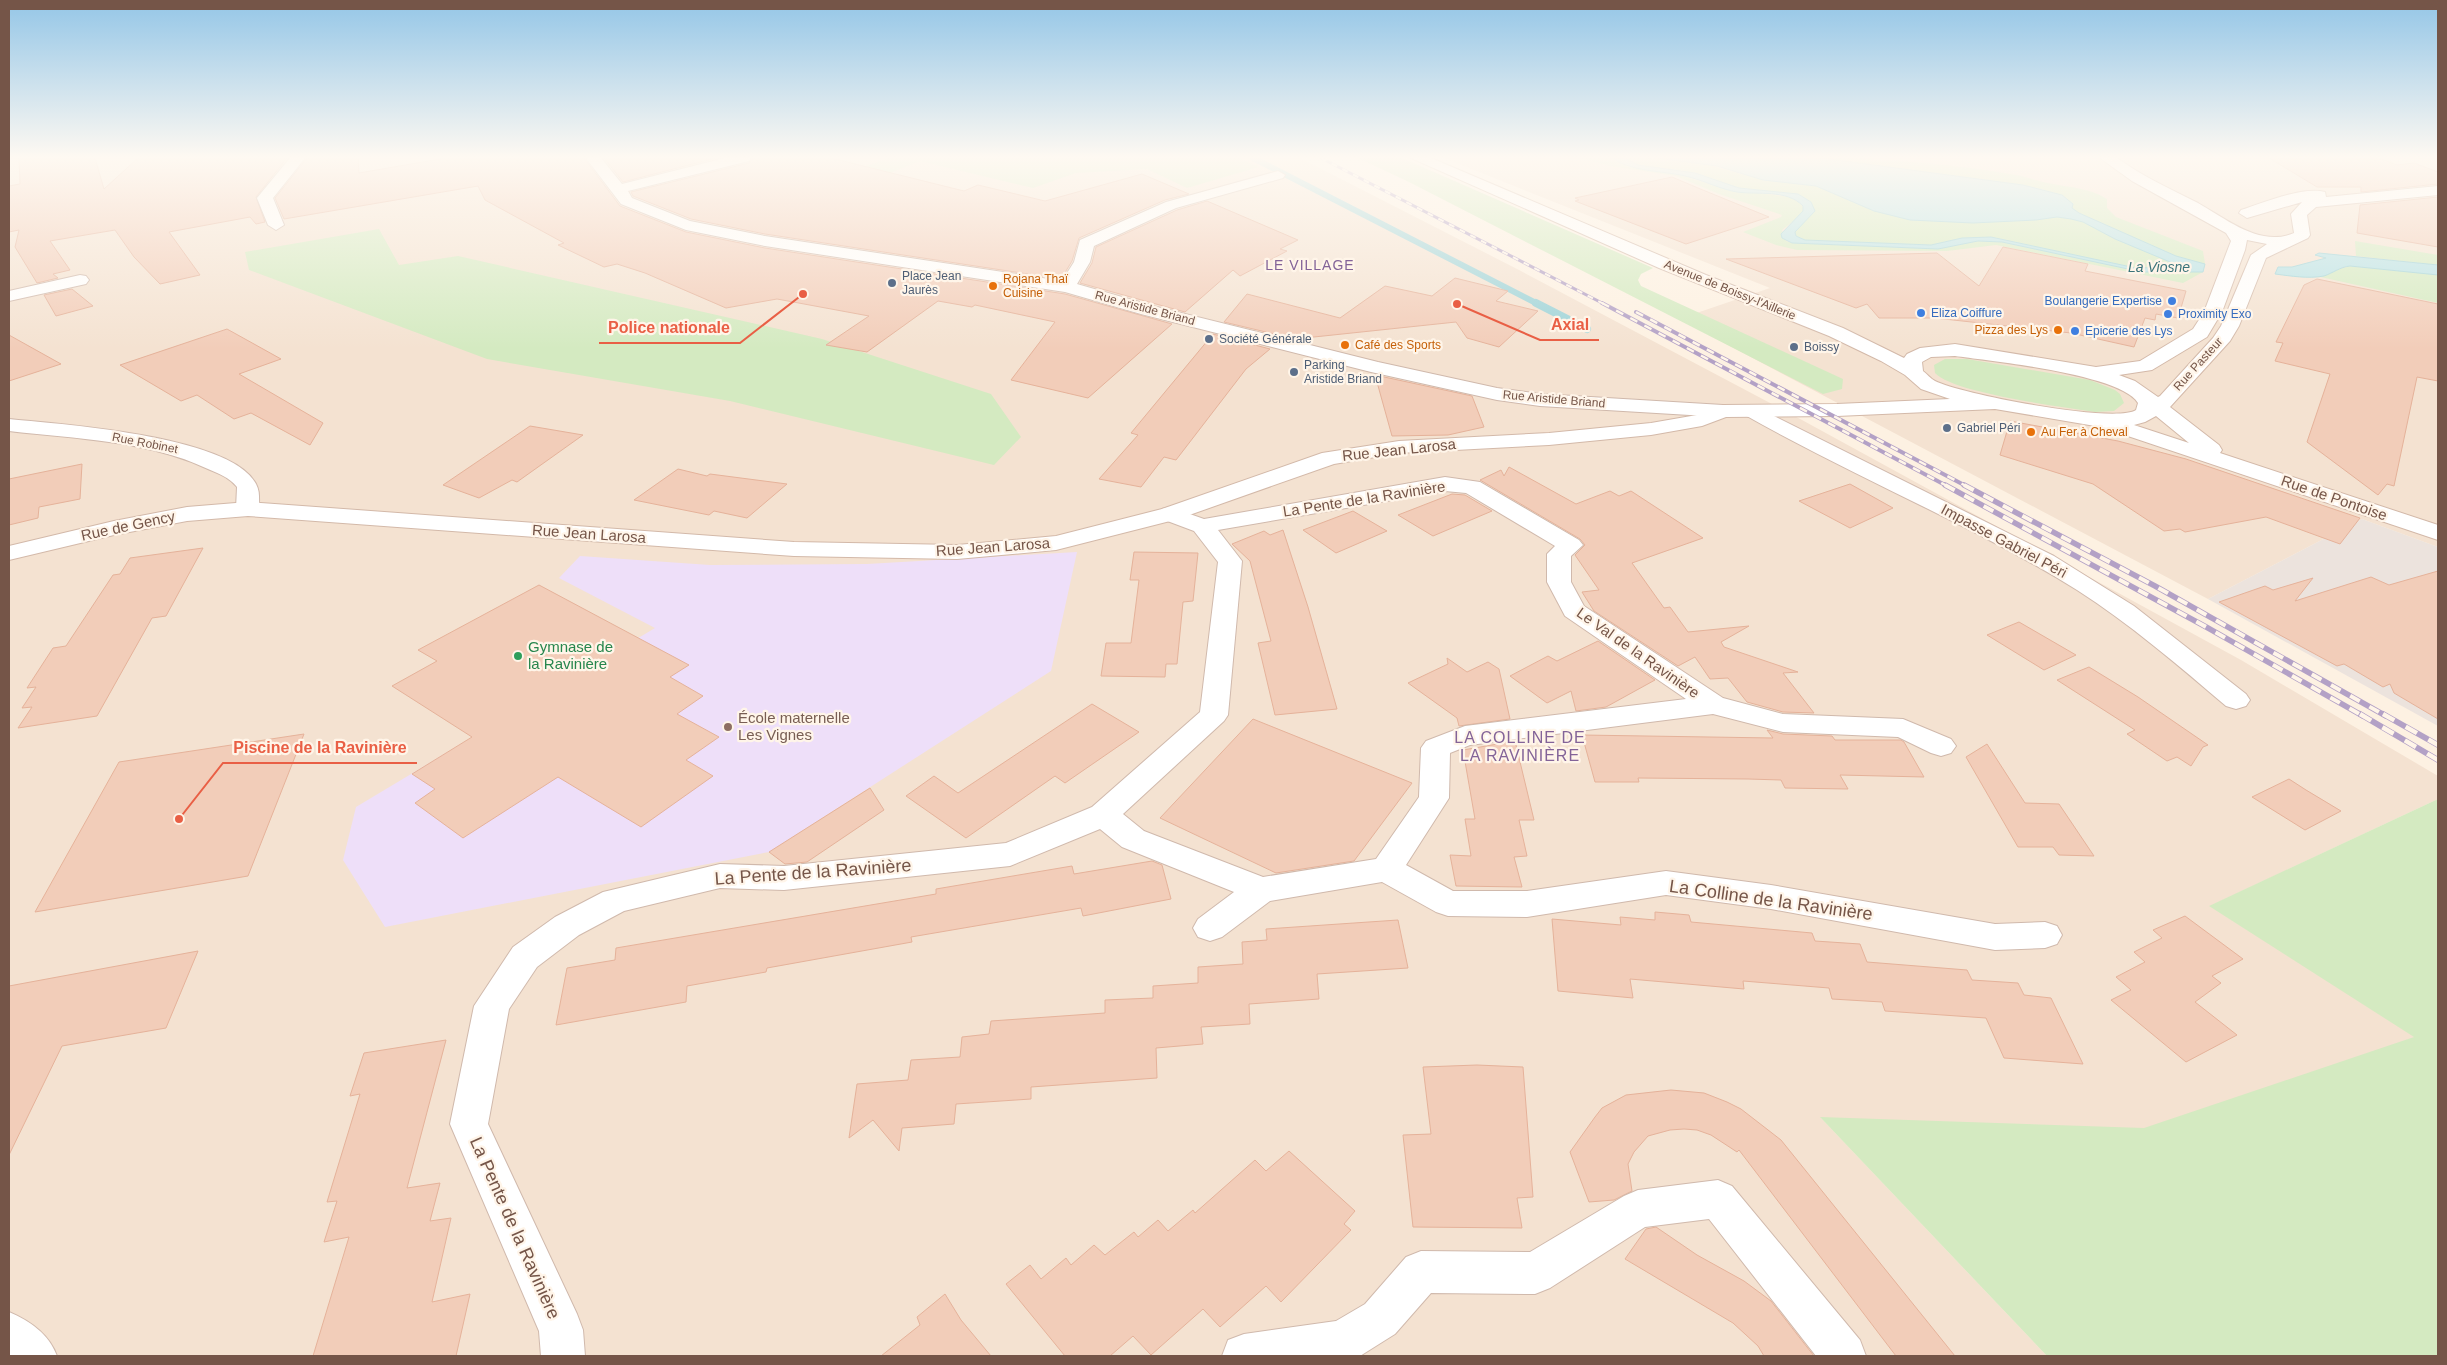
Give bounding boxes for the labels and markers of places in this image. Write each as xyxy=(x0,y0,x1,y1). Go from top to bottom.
place label: Place Jean Jaurès xyxy=(902,269,961,297)
place label: Rojana Thaï Cuisine xyxy=(1003,272,1069,300)
marker: Place Jean Jaurès xyxy=(886,277,898,289)
marker: Rojana Thaï Cuisine xyxy=(987,280,999,292)
place label: Boulangerie Expertise xyxy=(2045,294,2162,308)
marker: Boulangerie Expertise xyxy=(2166,295,2178,307)
place label: Eliza Coiffure xyxy=(1931,306,2002,320)
marker: Eliza Coiffure xyxy=(1915,307,1927,319)
place label: Proximity Exo xyxy=(2178,307,2252,321)
marker: Proximity Exo xyxy=(2162,308,2174,320)
callout: Axial xyxy=(1540,309,1599,340)
callout: Police nationale xyxy=(599,312,740,343)
place label: Pizza des Lys xyxy=(1974,323,2048,337)
marker: Pizza des Lys xyxy=(2052,324,2064,336)
place label: Epicerie des Lys xyxy=(2085,324,2173,338)
marker: Epicerie des Lys xyxy=(2069,325,2081,337)
place label: Société Générale xyxy=(1219,332,1312,346)
marker: Société Générale xyxy=(1203,333,1215,345)
place label: Café des Sports xyxy=(1355,338,1441,352)
marker: Café des Sports xyxy=(1339,339,1351,351)
place label: Boissy xyxy=(1804,340,1839,354)
marker: Boissy xyxy=(1788,341,1800,353)
place label: Parking Aristide Briand xyxy=(1304,358,1382,386)
marker: Parking Aristide Briand xyxy=(1288,366,1300,378)
place label: Gabriel Péri xyxy=(1957,421,2020,435)
marker: Gabriel Péri xyxy=(1941,422,1953,434)
place label: Au Fer à Cheval xyxy=(2041,425,2128,439)
marker: Au Fer à Cheval xyxy=(2025,426,2037,438)
place label: Gymnase de la Ravinière xyxy=(528,638,613,672)
marker: Gymnase de la Ravinière xyxy=(512,650,524,662)
place label: École maternelle Les Vignes xyxy=(738,709,850,743)
marker: École maternelle Les Vignes xyxy=(722,721,734,733)
callout: Piscine de la Ravinière xyxy=(223,732,417,763)

